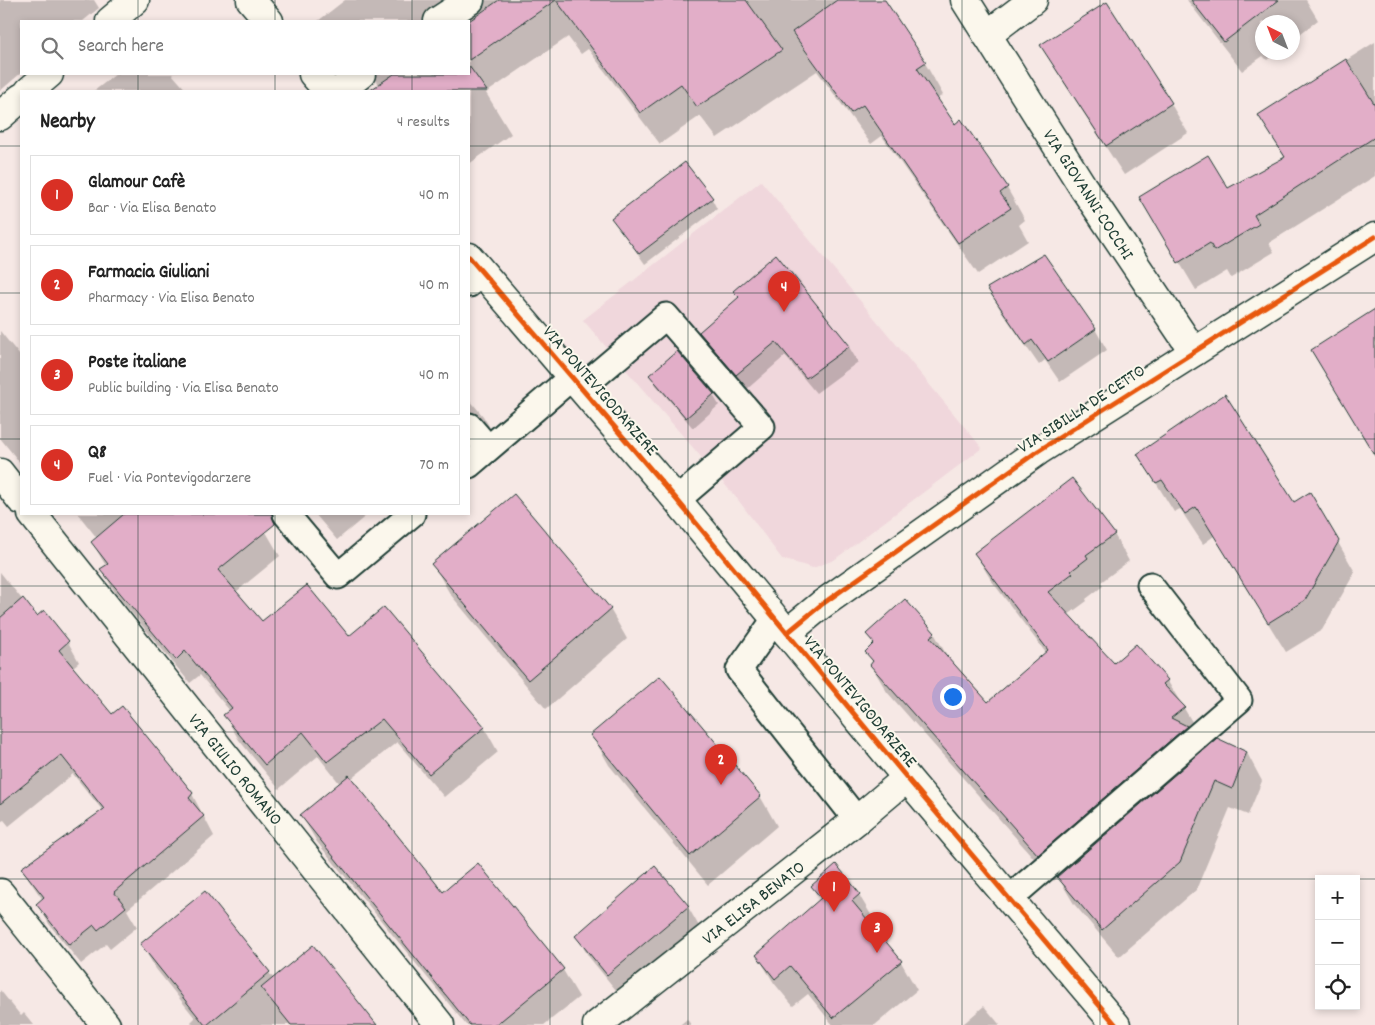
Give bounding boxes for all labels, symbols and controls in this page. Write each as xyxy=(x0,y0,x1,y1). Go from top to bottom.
north arrow xyxy=(1255,15,1300,60)
search box xyxy=(20,20,470,75)
icon: search xyxy=(38,34,66,62)
text: Search here xyxy=(78,34,164,61)
text: Nearby xyxy=(40,108,95,138)
text: 4 results xyxy=(397,111,450,134)
street label: VIA GIOVANNI COCCHI xyxy=(1035,125,1139,266)
text: Glamour Cafè xyxy=(88,170,185,197)
text: 1 xyxy=(55,184,59,207)
text: 40 m xyxy=(419,184,449,207)
text: Bar · Via Elisa Benato xyxy=(88,197,216,220)
text: Farmacia Giuliani xyxy=(88,260,209,287)
pin: 4 xyxy=(768,271,800,312)
text: 2 xyxy=(54,274,61,297)
text: 40 m xyxy=(419,274,449,297)
text: Pharmacy · Via Elisa Benato xyxy=(88,287,255,310)
street label: VIA PONTEVIGODARZERE xyxy=(535,321,663,462)
text: Poste italiane xyxy=(88,350,186,377)
street label: VIA SIBILLA DE CETTO xyxy=(1014,359,1151,461)
text: 3 xyxy=(53,364,61,387)
text: 40 m xyxy=(419,364,449,387)
text: Public building · Via Elisa Benato xyxy=(88,377,279,400)
text: Q8 xyxy=(88,440,107,467)
text: 4 xyxy=(54,454,60,477)
text: 70 m xyxy=(419,454,449,477)
text: Fuel · Via Pontevigodarzere xyxy=(88,467,251,490)
street label: VIA PONTEVIGODARZERE xyxy=(796,631,922,774)
your location xyxy=(940,684,966,710)
street label: VIA GIULIO ROMANO xyxy=(181,709,287,832)
pin: 2 xyxy=(705,744,737,785)
street label: VIA ELISA BENATO xyxy=(698,856,811,952)
pin: 1 xyxy=(818,871,850,912)
map controls xyxy=(1315,875,1360,1010)
button: + xyxy=(1315,875,1360,920)
pin: 3 xyxy=(861,912,893,953)
button: − xyxy=(1315,920,1360,965)
button: locate xyxy=(1315,965,1360,1010)

